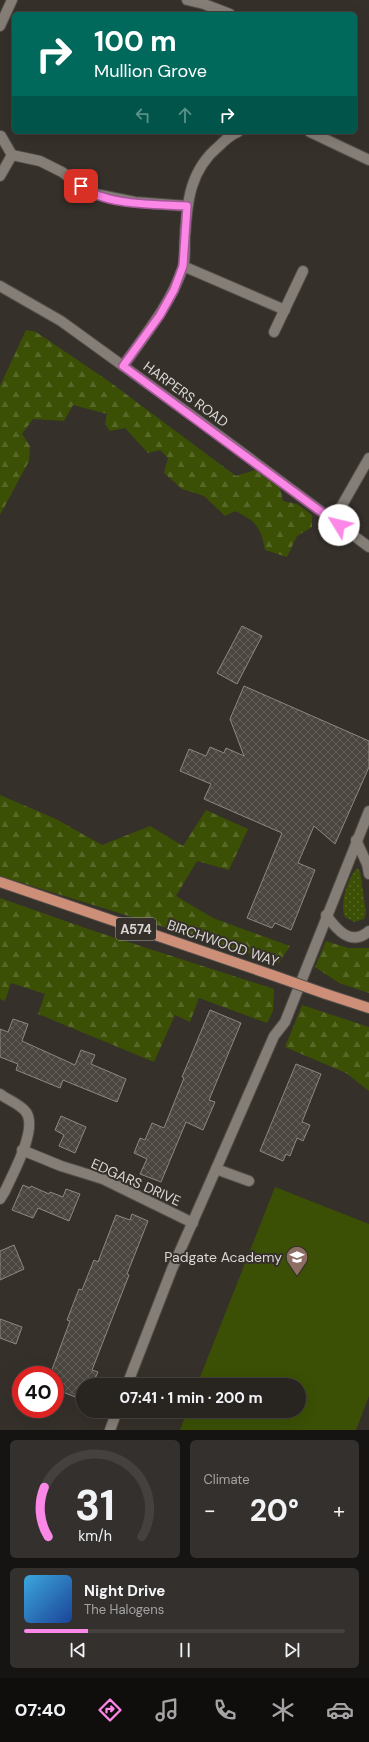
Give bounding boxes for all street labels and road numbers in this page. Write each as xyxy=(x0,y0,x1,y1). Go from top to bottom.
street label: HARPERS ROAD xyxy=(140,357,232,431)
street label: BIRCHWOOD WAY xyxy=(165,915,281,971)
road number: A574 xyxy=(116,918,156,940)
street label: EDGARS DRIVE xyxy=(88,1154,184,1210)

